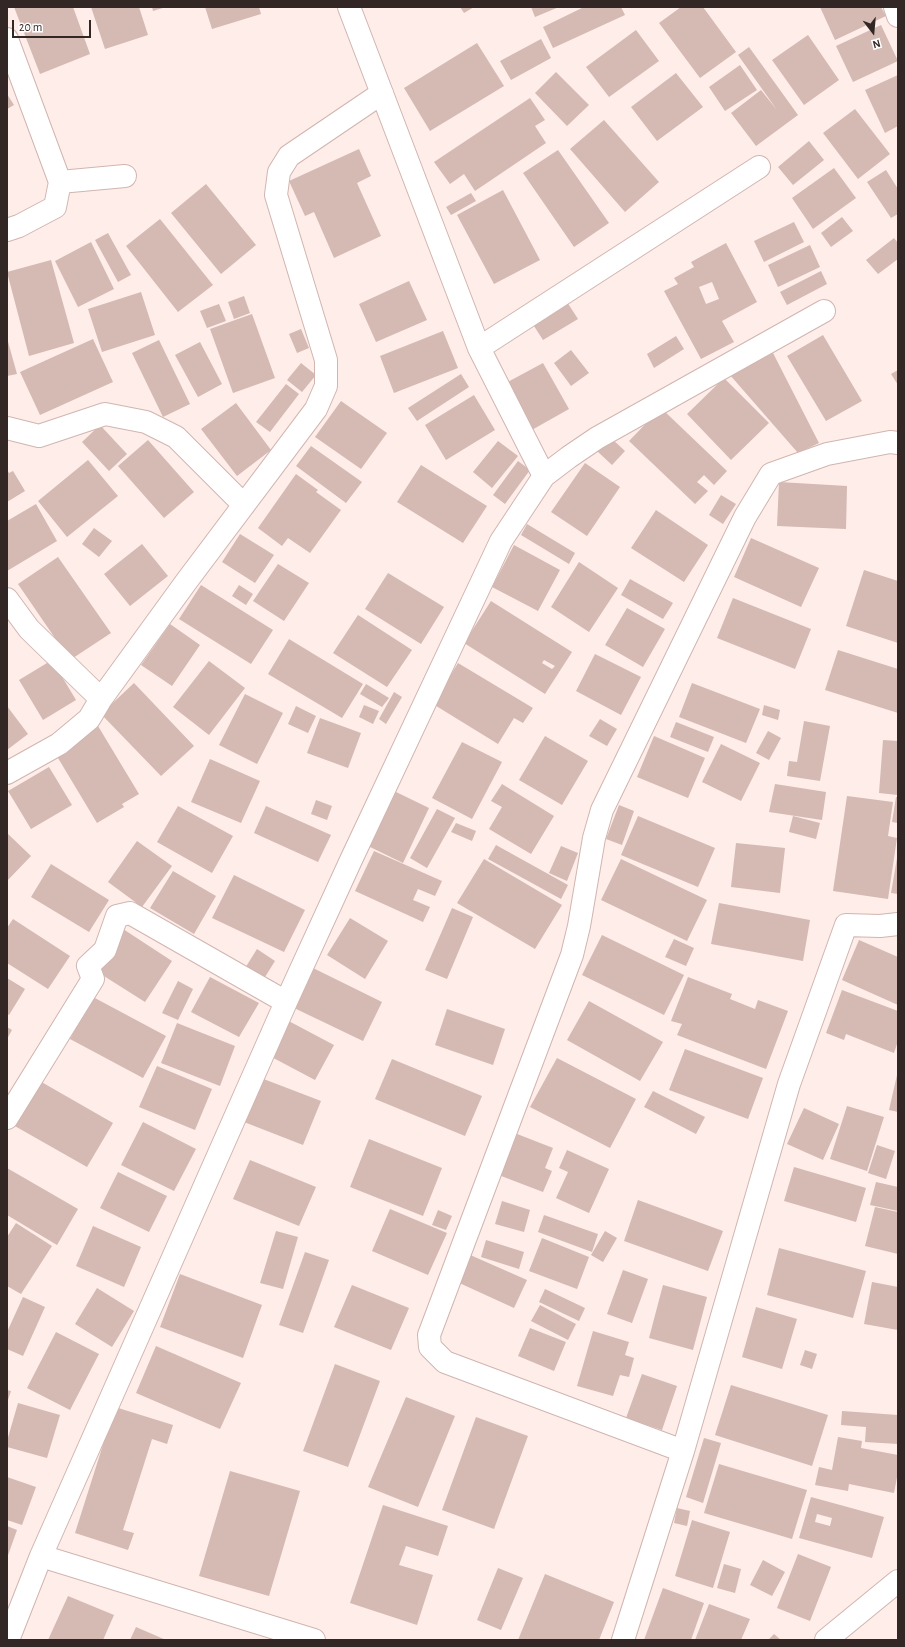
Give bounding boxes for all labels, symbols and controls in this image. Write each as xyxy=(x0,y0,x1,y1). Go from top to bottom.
scale bar xyxy=(14,12,93,38)
north arrow xyxy=(853,12,893,52)
text: 20 m xyxy=(19,21,42,33)
text: N xyxy=(871,38,882,50)

